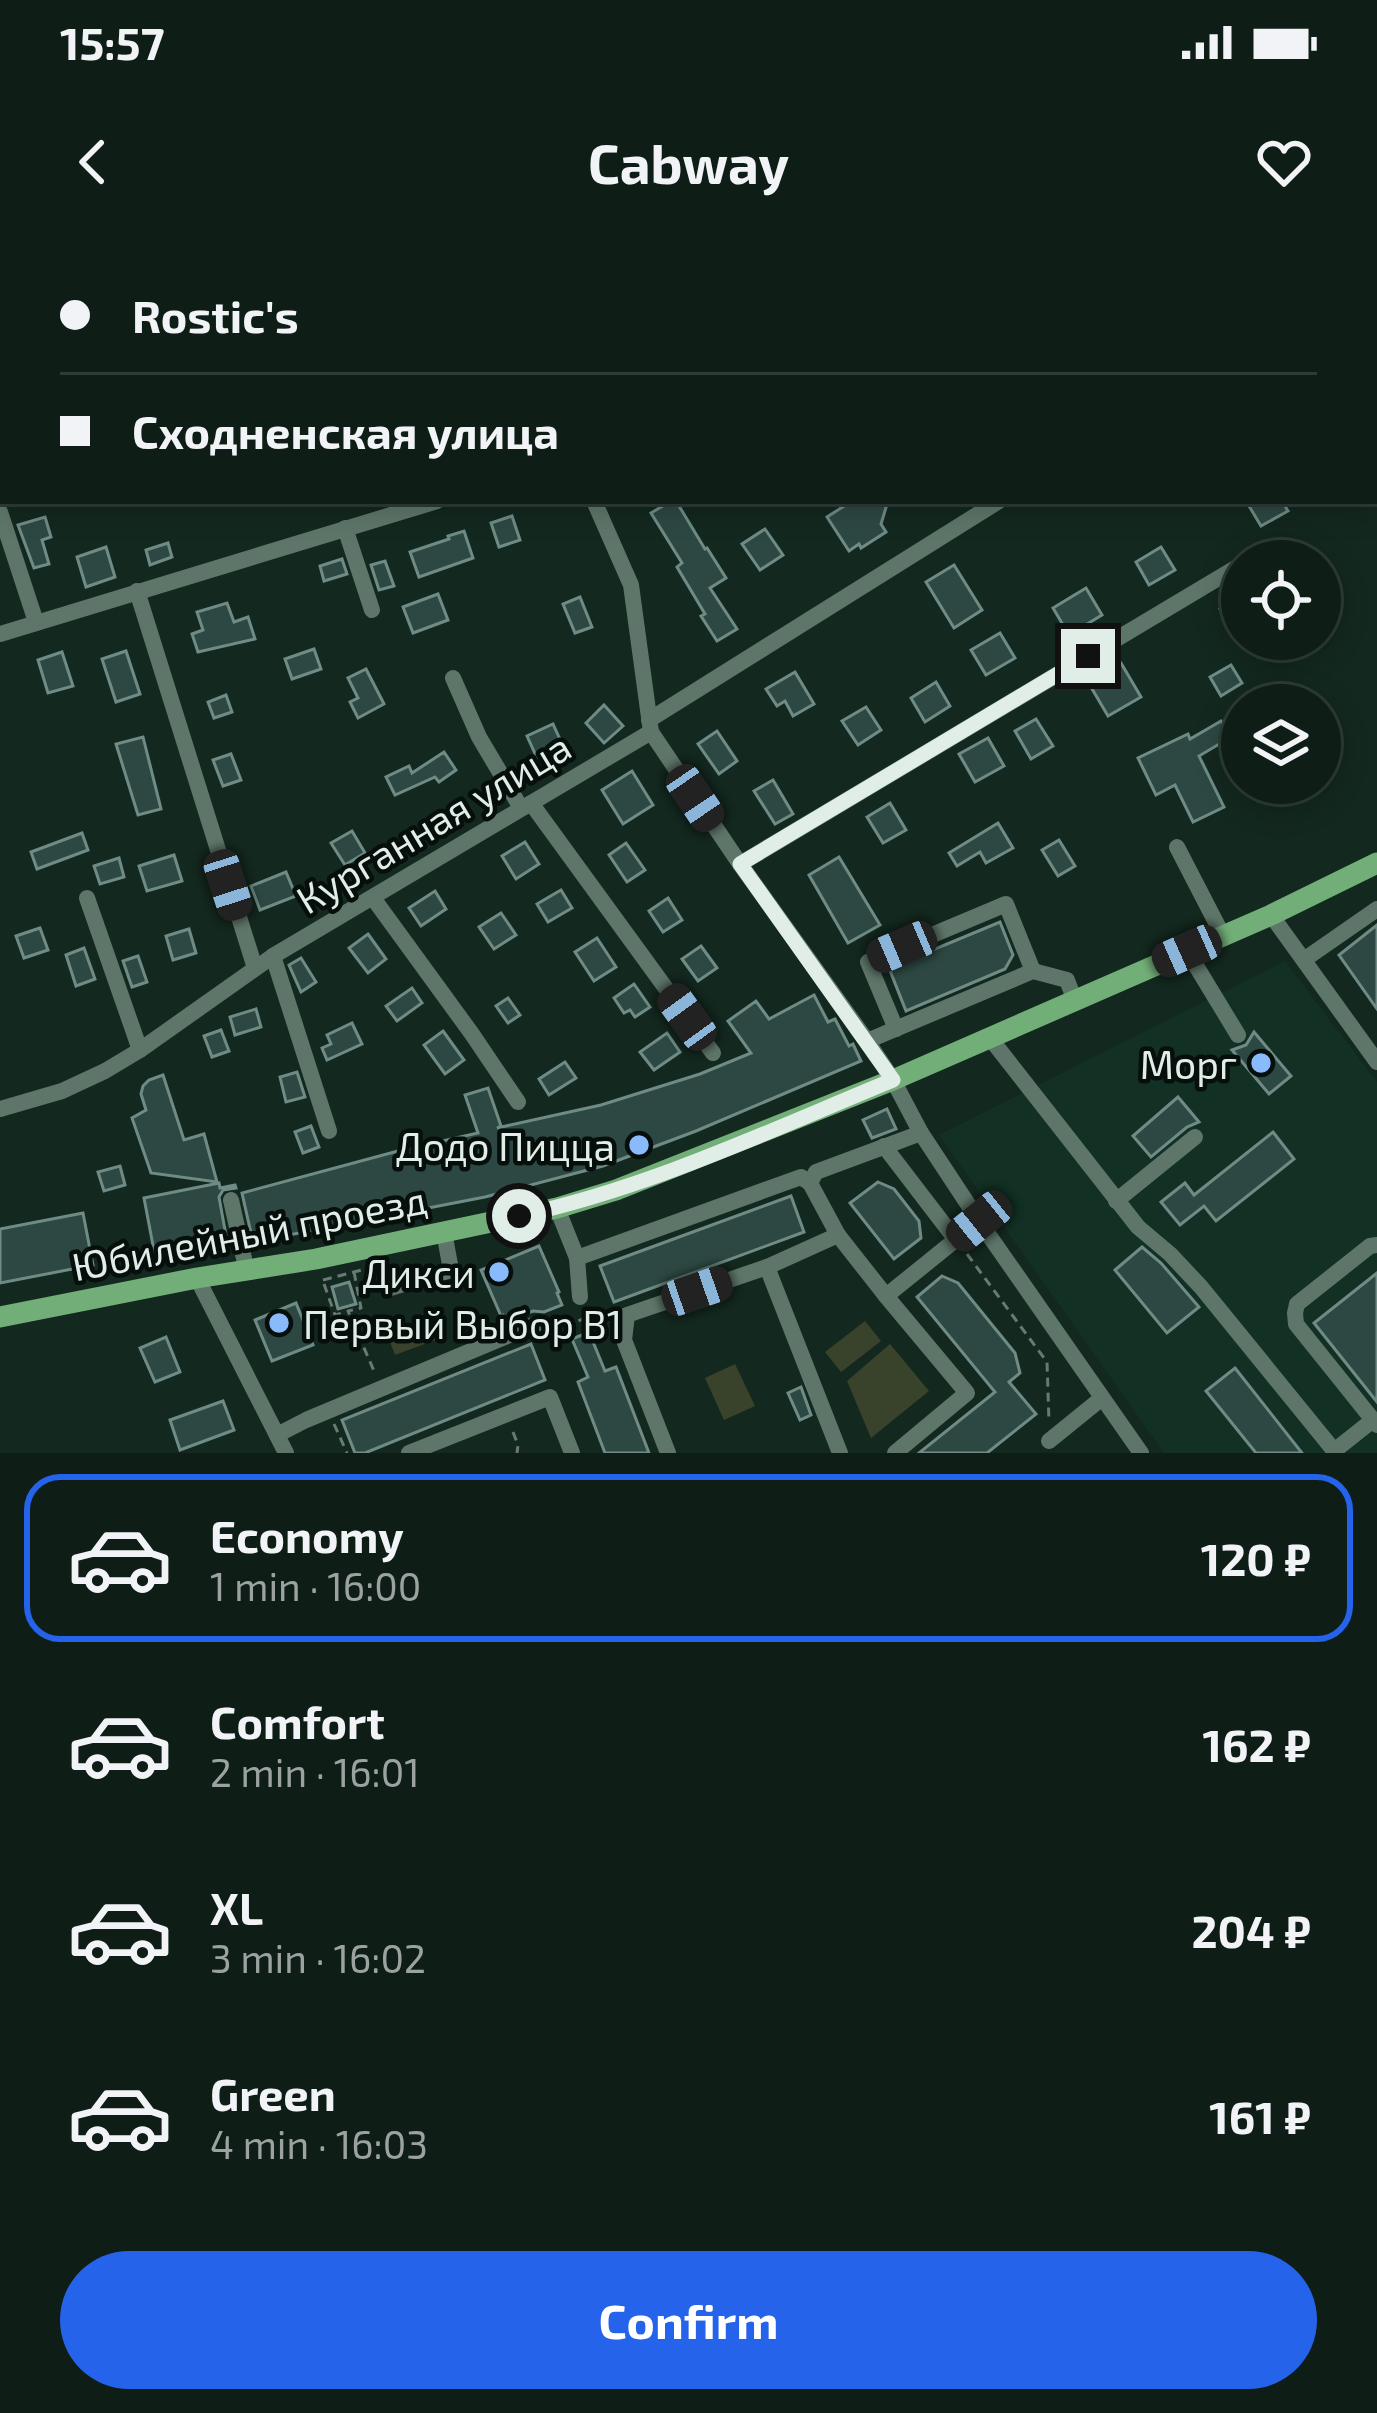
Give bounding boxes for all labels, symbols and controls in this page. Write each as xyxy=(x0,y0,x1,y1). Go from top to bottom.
text: 15:57 xyxy=(60,15,164,69)
icon: back xyxy=(60,129,126,195)
icon: heart xyxy=(1251,129,1317,195)
text: Cabway xyxy=(588,130,789,195)
text: Rostic's xyxy=(132,288,299,342)
text: Сходненская улица xyxy=(132,404,559,458)
map controls xyxy=(1221,540,1341,804)
button: locate xyxy=(1221,540,1341,660)
route end xyxy=(1061,629,1115,683)
button: layers xyxy=(1221,684,1341,804)
street label: Курганная улица xyxy=(287,722,579,923)
car xyxy=(660,758,730,838)
car xyxy=(200,845,256,925)
car xyxy=(862,916,942,978)
car xyxy=(1147,920,1227,982)
car xyxy=(651,977,723,1057)
place label: Морг xyxy=(1140,1040,1237,1087)
marker: Морг xyxy=(1248,1050,1274,1076)
place label: Додо Пицца xyxy=(396,1122,615,1169)
marker: Додо Пицца xyxy=(626,1132,652,1158)
street label: Юбилейный проезд xyxy=(68,1175,430,1289)
car xyxy=(940,1184,1018,1258)
route start xyxy=(492,1189,546,1243)
place label: Дикси xyxy=(362,1249,475,1296)
marker: Дикси xyxy=(486,1259,512,1285)
car xyxy=(657,1262,737,1320)
place label: Первый Выбор В1 xyxy=(303,1300,622,1347)
marker: Первый Выбор В1 xyxy=(266,1310,292,1336)
icon: car xyxy=(66,1504,174,1612)
text: Economy xyxy=(210,1508,404,1562)
text: 120 ₽ xyxy=(1201,1531,1311,1585)
text: 1 min · 16:00 xyxy=(210,1562,421,1609)
icon: car xyxy=(66,1690,174,1798)
text: Comfort xyxy=(210,1694,385,1748)
text: 162 ₽ xyxy=(1203,1717,1311,1771)
text: 2 min · 16:01 xyxy=(210,1748,420,1795)
icon: car xyxy=(66,1876,174,1984)
text: XL xyxy=(210,1880,263,1934)
text: 204 ₽ xyxy=(1191,1903,1311,1957)
text: 3 min · 16:02 xyxy=(210,1934,426,1981)
icon: car xyxy=(66,2062,174,2170)
text: Green xyxy=(210,2066,336,2120)
text: 161 ₽ xyxy=(1209,2089,1311,2143)
text: 4 min · 16:03 xyxy=(210,2120,428,2167)
button: Confirm xyxy=(60,2251,1317,2389)

